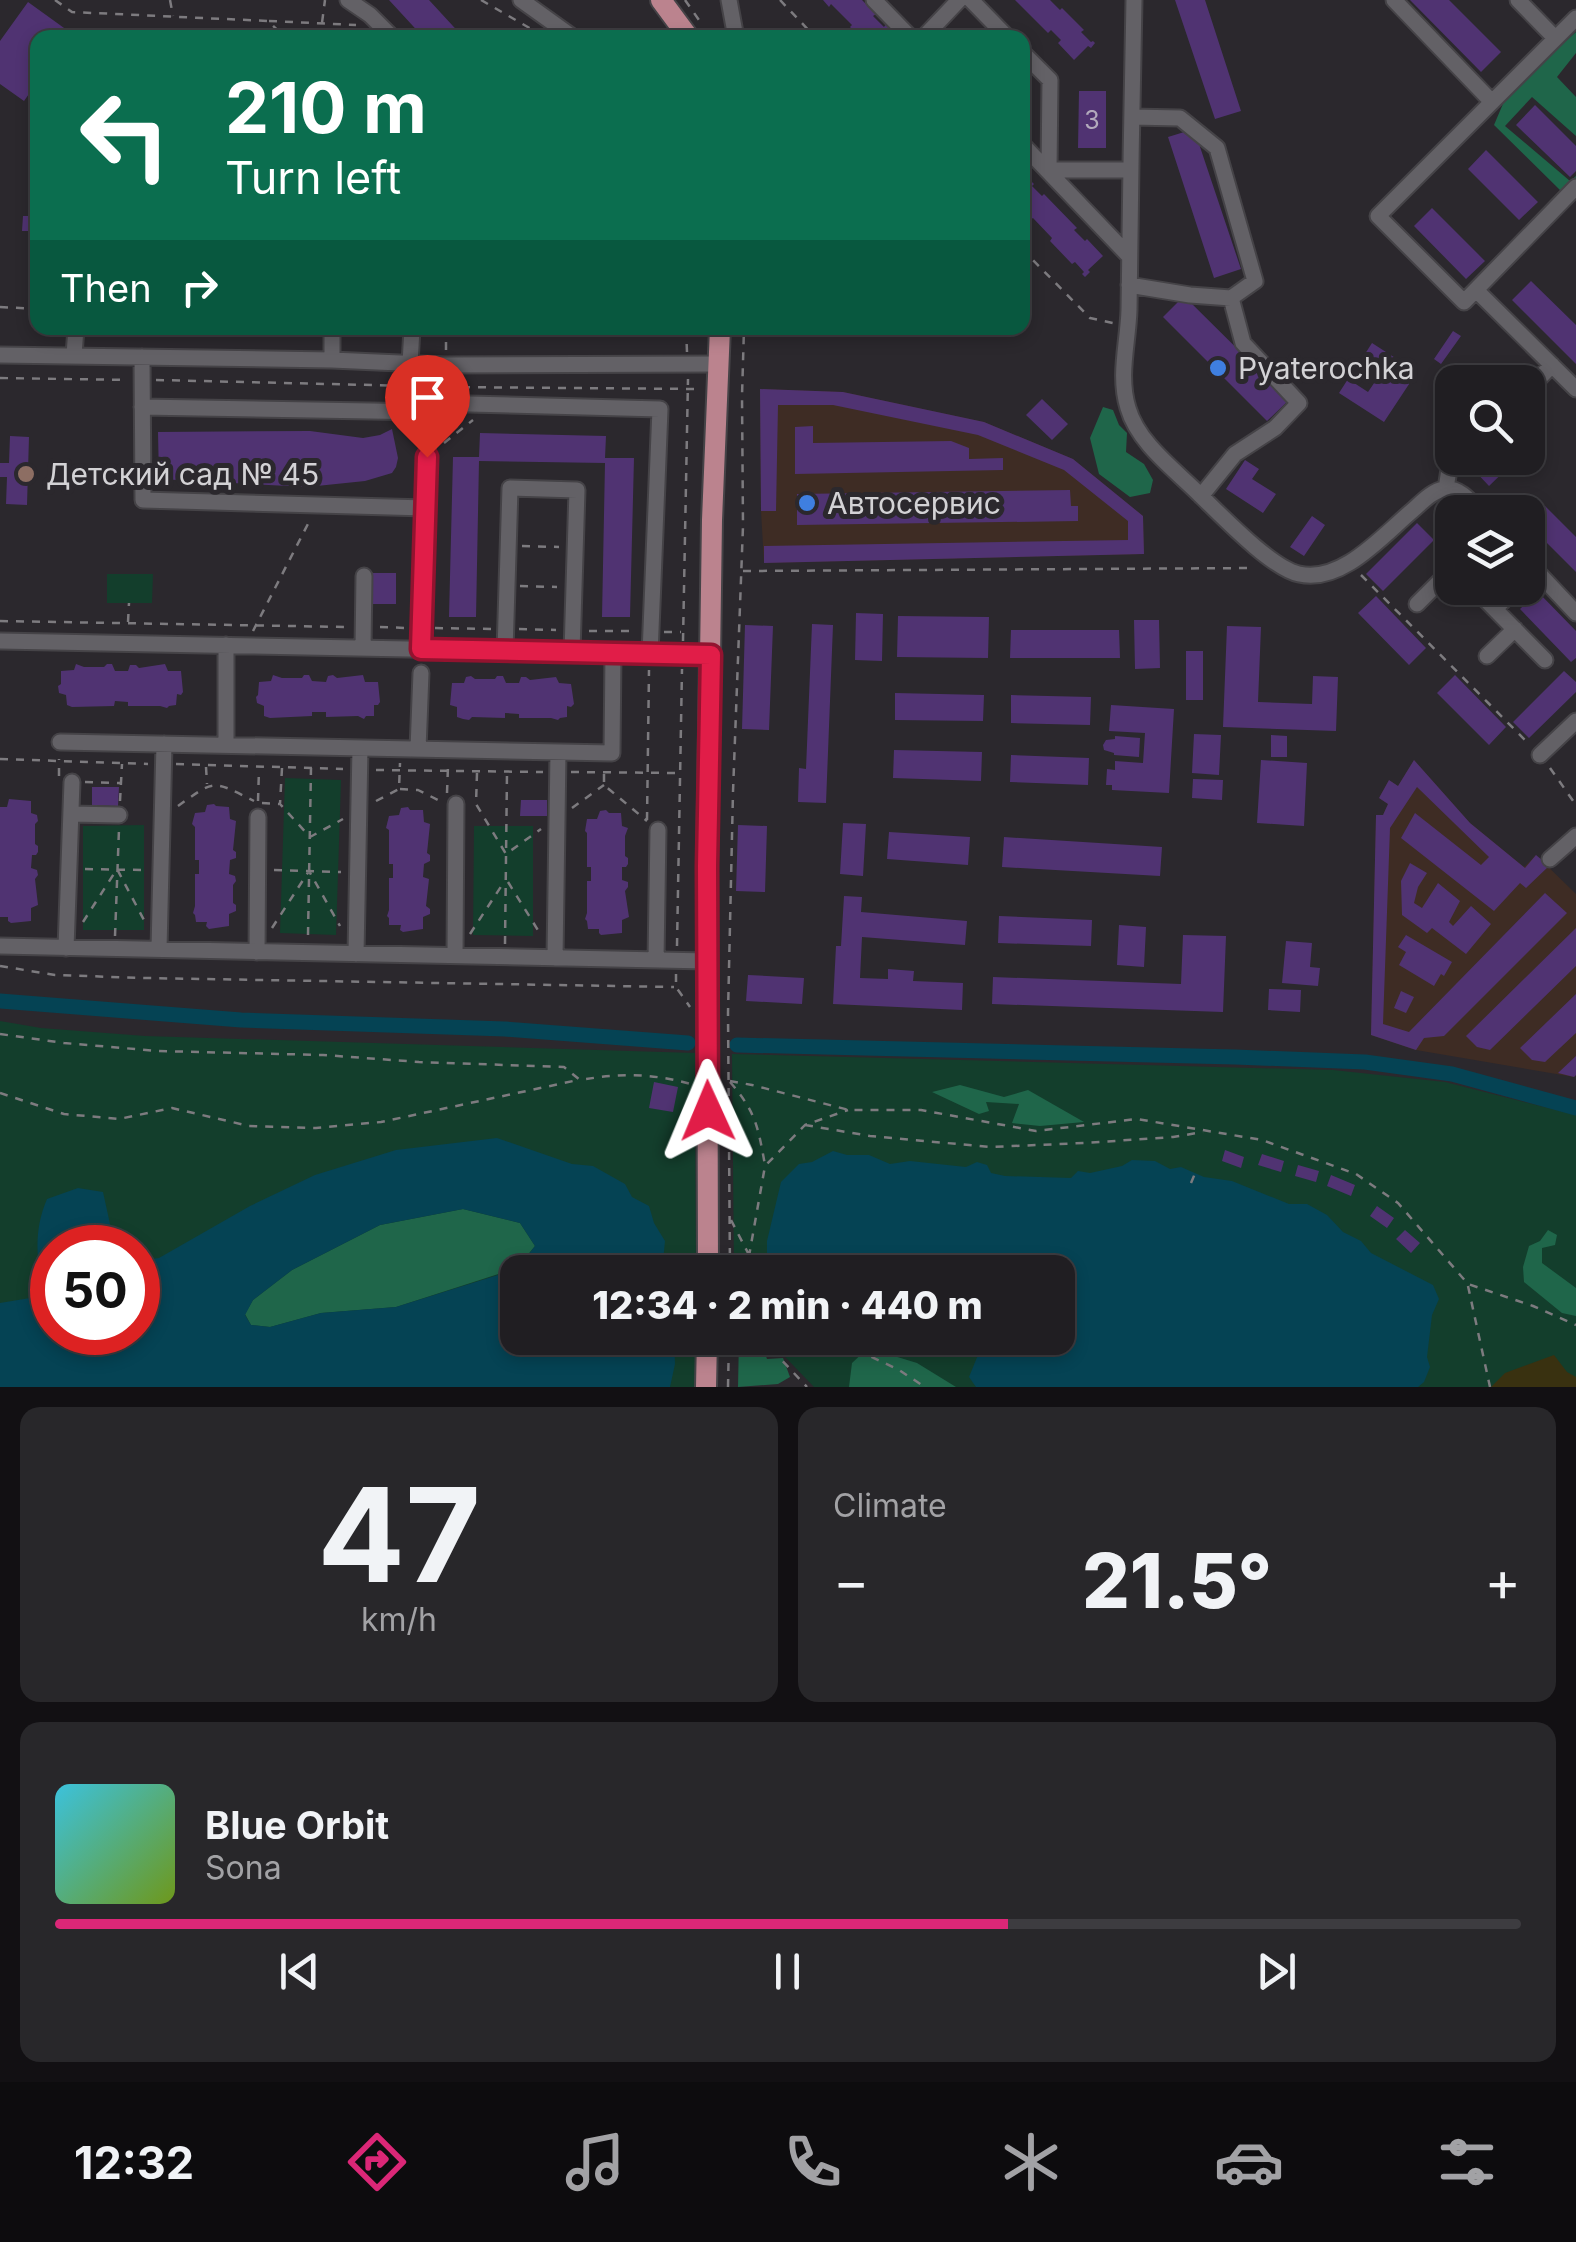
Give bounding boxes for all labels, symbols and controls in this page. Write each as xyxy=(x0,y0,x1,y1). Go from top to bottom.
text: 210 m xyxy=(225,65,427,150)
icon: left xyxy=(60,70,190,200)
house number: 3 xyxy=(1084,105,1100,135)
text: Turn left xyxy=(225,150,401,205)
icon: right xyxy=(172,260,227,315)
text: Then xyxy=(60,265,152,311)
place label: Pyaterochka xyxy=(1238,350,1415,386)
pin xyxy=(385,355,470,458)
marker: Pyaterochka xyxy=(1207,357,1229,379)
map controls xyxy=(1435,365,1545,605)
button: search xyxy=(1435,365,1545,475)
icon: arrive xyxy=(400,370,455,425)
place label: Детский сад № 45 xyxy=(46,456,319,492)
marker: Детский сад № 45 xyxy=(15,463,37,485)
place label: Автосервис xyxy=(827,485,1001,521)
marker: Автосервис xyxy=(796,492,818,514)
button: layers xyxy=(1435,495,1545,605)
position arrow xyxy=(656,1059,760,1163)
speed limit sign: 50 xyxy=(30,1225,160,1355)
text: 12:34 · 2 min · 440 m xyxy=(592,1282,983,1328)
text: 47 xyxy=(317,1456,481,1613)
text: Climate xyxy=(833,1486,947,1525)
text: 21.5° xyxy=(1082,1535,1272,1626)
text: − xyxy=(833,1548,869,1614)
text: + xyxy=(1485,1548,1521,1614)
text: km/h xyxy=(361,1600,437,1639)
text: Blue Orbit xyxy=(205,1802,389,1848)
text: Sona xyxy=(205,1848,282,1887)
icon: previous xyxy=(272,1944,327,1999)
icon: pause xyxy=(760,1944,815,1999)
icon: next xyxy=(1249,1944,1304,1999)
icon: directions xyxy=(342,2127,412,2197)
icon: music xyxy=(560,2127,630,2197)
icon: phone xyxy=(778,2127,848,2197)
icon: climate xyxy=(996,2127,1066,2197)
icon: car xyxy=(1214,2127,1284,2197)
icon: filters xyxy=(1432,2127,1502,2197)
text: 12:32 xyxy=(74,2135,194,2190)

